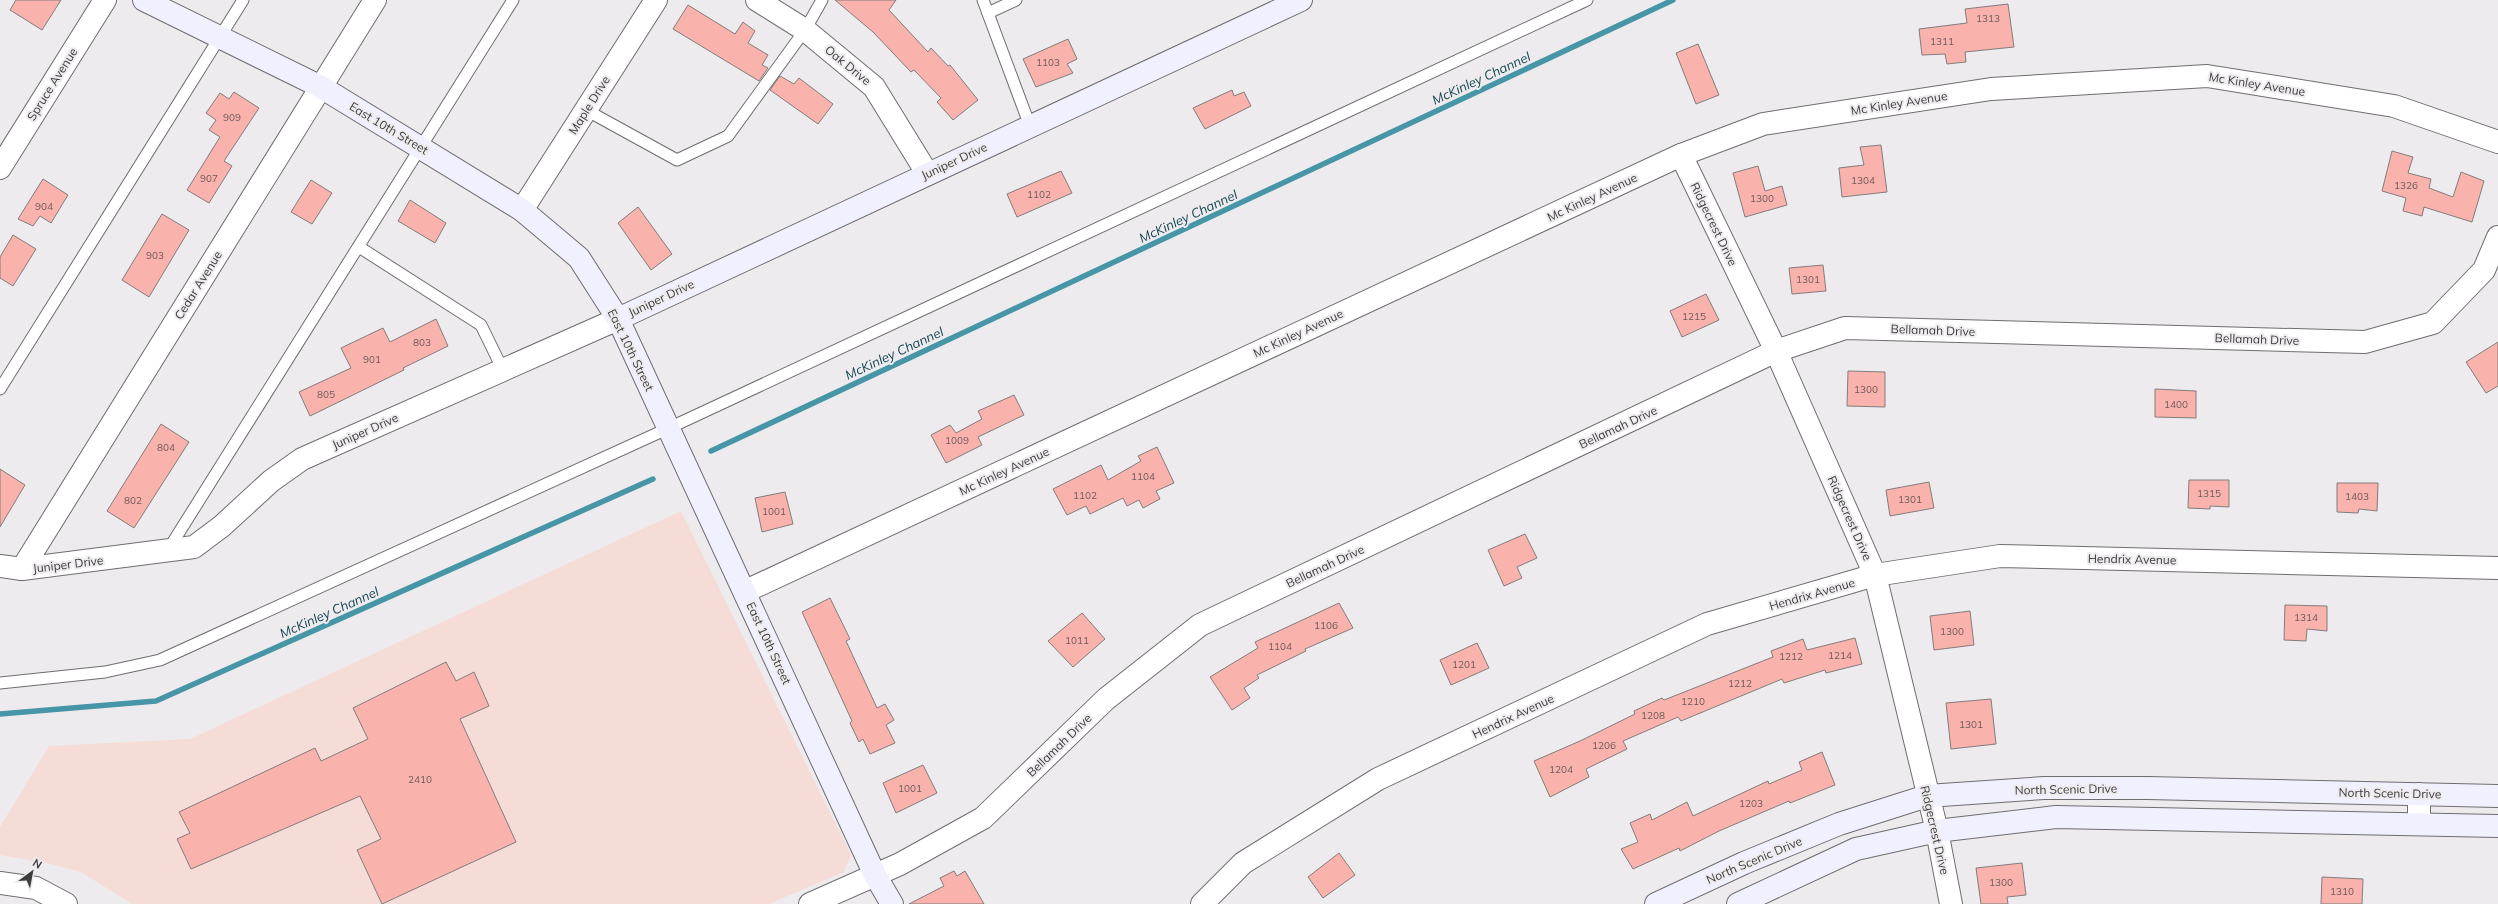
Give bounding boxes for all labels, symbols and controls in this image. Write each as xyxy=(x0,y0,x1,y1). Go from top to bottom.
house number: 1313 xyxy=(1976,12,2000,25)
house number: 1311 xyxy=(1930,35,1954,48)
street label: Oak Drive xyxy=(822,42,874,88)
street label: Spruce Avenue xyxy=(24,45,80,123)
water label: McKinley Channel xyxy=(1429,48,1534,108)
house number: 1103 xyxy=(1036,56,1060,69)
street label: Mc Kinley Avenue xyxy=(2208,69,2306,99)
street label: Maple Drive xyxy=(565,73,613,137)
street label: Mc Kinley Avenue xyxy=(1850,88,1948,118)
street label: East 10th Street xyxy=(347,99,431,157)
house number: 909 xyxy=(223,111,241,124)
street label: Juniper Drive xyxy=(919,139,989,183)
street label: Mc Kinley Avenue xyxy=(1545,170,1639,224)
house number: 907 xyxy=(200,172,218,185)
house number: 1304 xyxy=(1851,174,1875,187)
house number: 1326 xyxy=(2394,179,2418,192)
street label: Ridgecrest Drive xyxy=(1687,180,1741,268)
water label: McKinley Channel xyxy=(1136,186,1241,246)
house number: 1102 xyxy=(1027,188,1051,201)
house number: 1300 xyxy=(1750,192,1774,205)
house number: 904 xyxy=(35,200,53,213)
street label: Cedar Avenue xyxy=(171,248,225,322)
house number: 903 xyxy=(146,249,164,262)
house number: 1301 xyxy=(1796,273,1820,286)
street label: Juniper Drive xyxy=(626,276,696,320)
street label: Mc Kinley Avenue xyxy=(1251,306,1345,360)
street label: East 10th Street xyxy=(605,307,657,393)
house number: 1215 xyxy=(1682,310,1706,323)
street label: Bellamah Drive xyxy=(1891,321,1975,339)
water label: McKinley Channel xyxy=(842,323,947,383)
street label: Bellamah Drive xyxy=(2215,330,2299,348)
house number: 803 xyxy=(413,336,431,349)
house number: 901 xyxy=(363,353,381,366)
house number: 1300 xyxy=(1854,383,1878,396)
house number: 805 xyxy=(317,388,335,401)
house number: 1400 xyxy=(2164,398,2188,411)
street label: Bellamah Drive xyxy=(1577,402,1659,452)
street label: Juniper Drive xyxy=(330,410,400,452)
house number: 1009 xyxy=(945,434,969,447)
house number: 804 xyxy=(157,441,175,454)
street label: Mc Kinley Avenue xyxy=(957,444,1051,498)
house number: 1104 xyxy=(1131,470,1155,483)
street label: Ridgecrest Drive xyxy=(1825,473,1875,563)
house number: 1315 xyxy=(2197,487,2221,500)
house number: 1102 xyxy=(1073,489,1097,502)
house number: 1403 xyxy=(2345,490,2369,503)
house number: 1301 xyxy=(1898,493,1922,506)
house number: 802 xyxy=(124,494,142,507)
house number: 1001 xyxy=(762,505,786,518)
street label: Bellamah Drive xyxy=(1284,541,1366,591)
street label: Hendrix Avenue xyxy=(2088,551,2176,567)
street label: Juniper Drive xyxy=(32,552,104,576)
street label: Hendrix Avenue xyxy=(1767,575,1857,613)
water label: McKinley Channel xyxy=(277,583,382,641)
street label: East 10th Street xyxy=(743,599,795,687)
house number: 1314 xyxy=(2294,611,2318,624)
house number: 1106 xyxy=(1314,619,1338,632)
house number: 1300 xyxy=(1940,625,1964,638)
house number: 1011 xyxy=(1065,634,1089,647)
house number: 1104 xyxy=(1268,640,1292,653)
house number: 1214 xyxy=(1828,649,1852,662)
house number: 1212 xyxy=(1779,650,1803,663)
house number: 1201 xyxy=(1452,658,1476,671)
house number: 1212 xyxy=(1728,677,1752,690)
street label: Hendrix Avenue xyxy=(1470,690,1556,742)
house number: 1210 xyxy=(1681,695,1705,708)
house number: 1208 xyxy=(1641,709,1665,722)
street label: Bellamah Drive xyxy=(1023,710,1095,780)
house number: 1301 xyxy=(1959,718,1983,731)
house number: 1206 xyxy=(1592,739,1616,752)
house number: 1204 xyxy=(1549,763,1573,776)
house number: 2410 xyxy=(408,773,432,786)
street label: North Scenic Drive xyxy=(2015,781,2117,797)
house number: 1001 xyxy=(898,782,922,795)
street label: Ridgecrest Drive xyxy=(1917,784,1953,876)
street label: North Scenic Drive xyxy=(2339,785,2441,801)
house number: 1203 xyxy=(1739,797,1763,810)
street label: North Scenic Drive xyxy=(1704,833,1804,887)
north arrow xyxy=(12,852,52,892)
text: N xyxy=(30,855,45,872)
house number: 1300 xyxy=(1989,876,2013,889)
house number: 1310 xyxy=(2330,885,2354,898)

